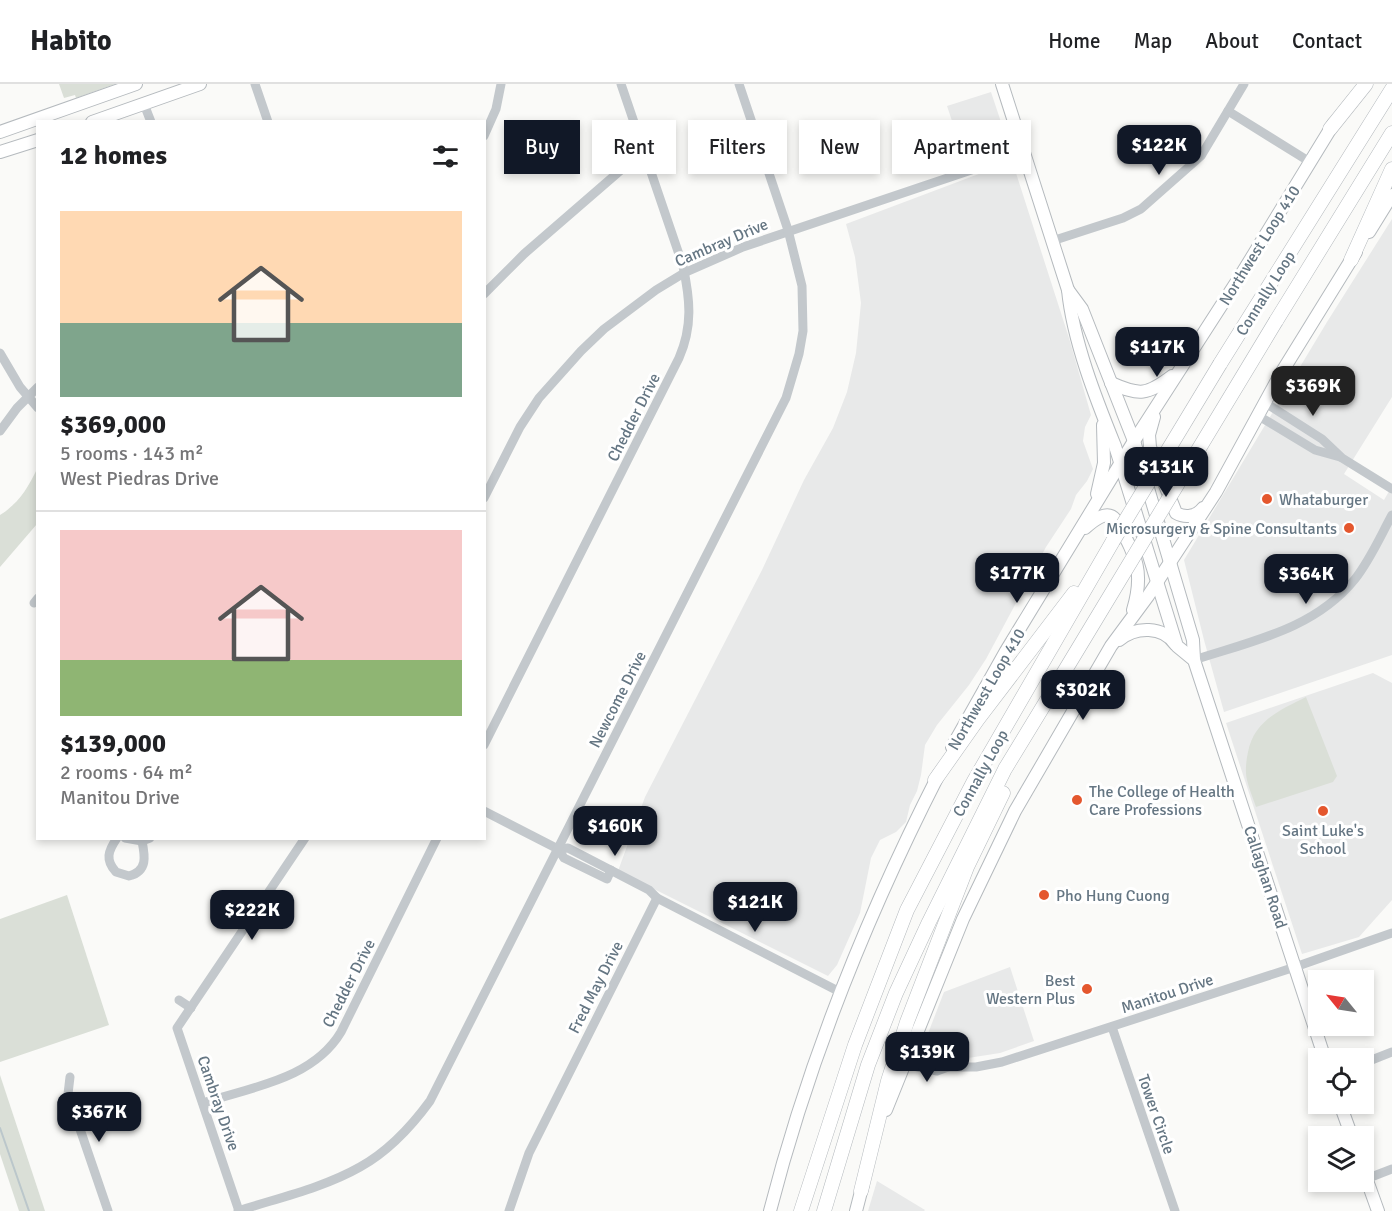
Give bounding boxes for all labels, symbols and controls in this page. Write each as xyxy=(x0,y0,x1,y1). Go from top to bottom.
text: Habito xyxy=(30,24,112,58)
text: Home xyxy=(1048,28,1101,54)
text: Map xyxy=(1134,28,1172,54)
text: About xyxy=(1205,28,1259,54)
text: Contact xyxy=(1292,28,1362,54)
chip: Buy xyxy=(504,120,580,174)
chip: Rent xyxy=(592,120,676,174)
chip: Filters xyxy=(688,120,787,174)
chip: New xyxy=(799,120,880,174)
chip: Apartment xyxy=(892,120,1031,174)
pin: $122K xyxy=(1117,125,1201,176)
text: $122K xyxy=(1131,132,1187,157)
text: 12 homes xyxy=(60,140,167,172)
icon: filters xyxy=(429,140,462,173)
street label: Northwest Loop 410 xyxy=(1215,182,1305,309)
street label: Cambray Drive xyxy=(672,214,771,272)
street label: Connally Loop xyxy=(1232,247,1300,340)
icon: home xyxy=(207,250,315,358)
pin: $117K xyxy=(1115,327,1199,378)
text: $117K xyxy=(1129,334,1185,359)
pin: $369K xyxy=(1271,366,1355,417)
street label: Chedder Drive xyxy=(603,370,665,465)
text: $369K xyxy=(1285,373,1341,398)
text: $369,000 xyxy=(60,409,166,441)
text: 5 rooms · 143 m² xyxy=(60,441,204,466)
pin: $131K xyxy=(1124,447,1208,498)
text: $131K xyxy=(1138,454,1194,479)
text: West Piedras Drive xyxy=(60,466,219,491)
place label: Whataburger xyxy=(1279,490,1368,510)
marker: Whataburger xyxy=(1260,492,1274,506)
place label: Microsurgery & Spine Consultants xyxy=(1106,519,1337,539)
marker: Microsurgery & Spine Consultants xyxy=(1342,521,1356,535)
pin: $177K xyxy=(975,553,1059,604)
pin: $364K xyxy=(1264,554,1348,605)
text: $177K xyxy=(989,560,1045,585)
text: $364K xyxy=(1278,561,1334,586)
icon: home xyxy=(207,569,315,677)
street label: Northwest Loop 410 xyxy=(944,625,1030,754)
street label: Newcome Drive xyxy=(585,648,651,751)
pin: $302K xyxy=(1041,670,1125,721)
text: $302K xyxy=(1055,677,1111,702)
street label: Connally Loop xyxy=(949,726,1013,821)
text: $139,000 xyxy=(60,728,166,760)
text: 2 rooms · 64 m² xyxy=(60,760,193,785)
place label: The College of Health Care Professions xyxy=(1089,782,1235,820)
text: Manitou Drive xyxy=(60,785,180,810)
marker: The College of Health Care Professions xyxy=(1070,793,1084,807)
marker: Saint Luke's School xyxy=(1316,804,1330,818)
pin: $160K xyxy=(573,806,657,857)
text: $160K xyxy=(587,813,643,838)
place label: Saint Luke's School xyxy=(1282,821,1364,859)
street label: Callaghan Road xyxy=(1239,823,1291,931)
pin: $121K xyxy=(713,882,797,933)
place label: Pho Hung Cuong xyxy=(1056,886,1170,906)
marker: Pho Hung Cuong xyxy=(1037,888,1051,902)
text: $121K xyxy=(727,889,783,914)
pin: $222K xyxy=(210,890,294,941)
text: $222K xyxy=(224,897,280,922)
street label: Chedder Drive xyxy=(318,936,380,1031)
street label: Fred May Drive xyxy=(564,938,628,1037)
street label: Manitou Drive xyxy=(1119,970,1216,1018)
north arrow xyxy=(1308,970,1374,1036)
map controls xyxy=(1308,970,1374,1192)
place label: Best Western Plus xyxy=(986,971,1075,1009)
marker: Best Western Plus xyxy=(1080,982,1094,996)
pin: $139K xyxy=(885,1032,969,1083)
text: $139K xyxy=(899,1039,955,1064)
button: locate xyxy=(1308,1048,1374,1114)
street label: Cambray Drive xyxy=(192,1053,244,1154)
street label: Tower Circle xyxy=(1133,1072,1179,1157)
pin: $367K xyxy=(57,1092,141,1143)
text: $367K xyxy=(71,1099,127,1124)
button: layers xyxy=(1308,1126,1374,1192)

